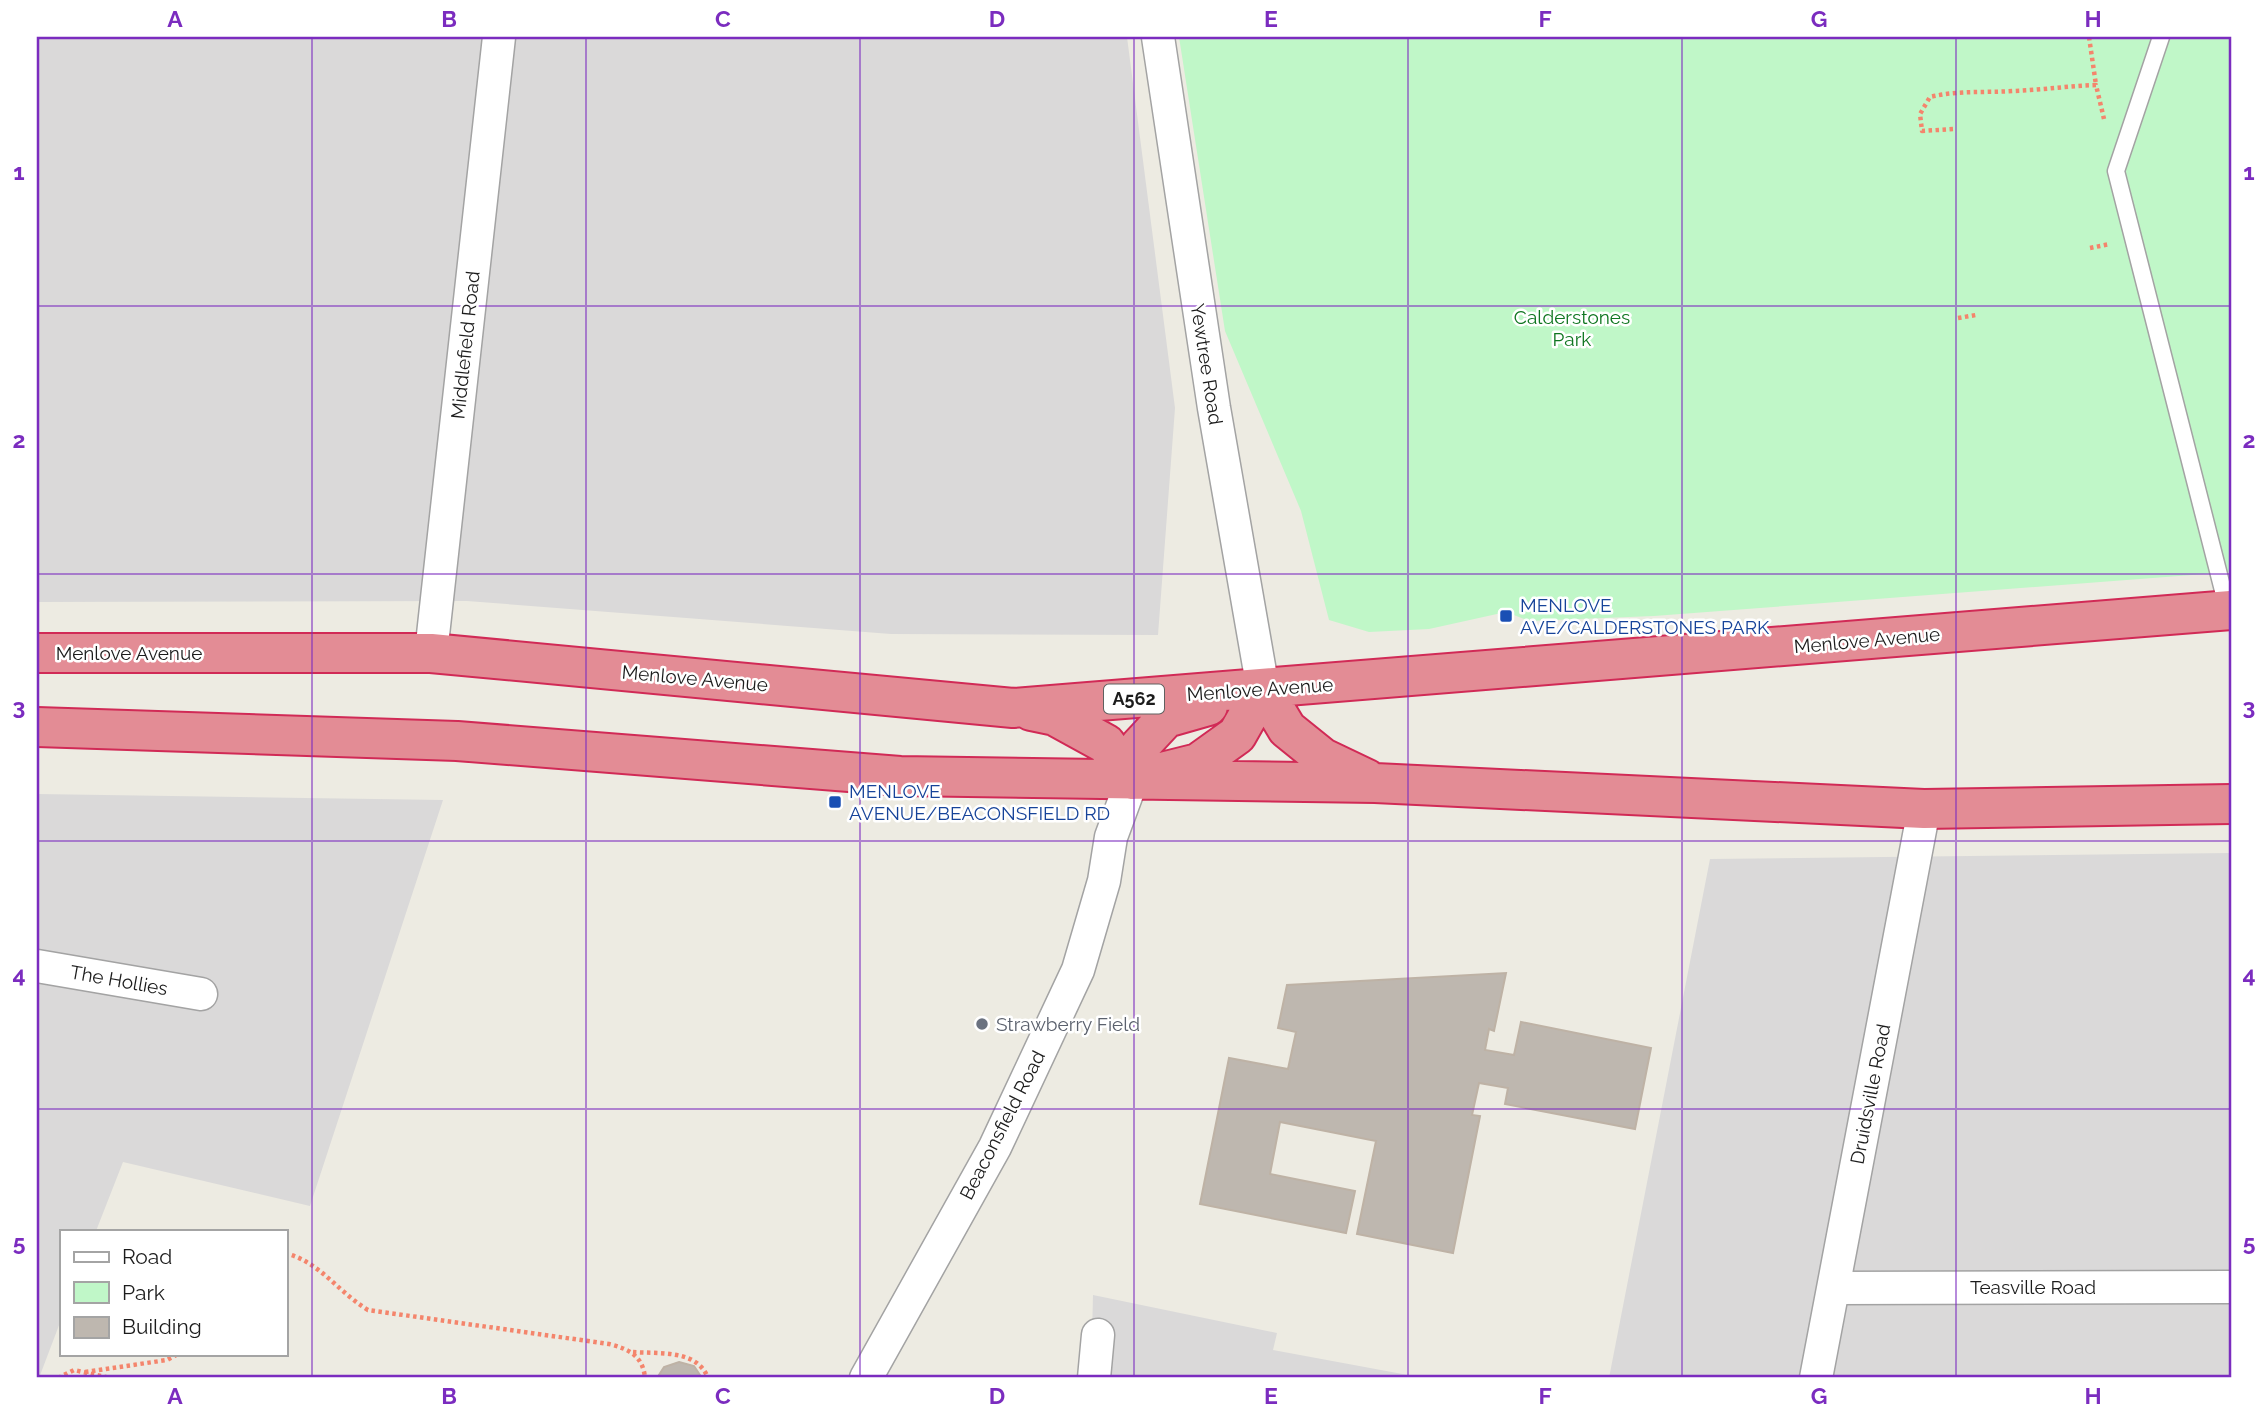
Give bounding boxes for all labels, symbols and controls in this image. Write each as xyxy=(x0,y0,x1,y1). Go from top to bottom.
text: A xyxy=(167,5,183,32)
text: B xyxy=(441,5,457,32)
text: C xyxy=(715,5,731,32)
text: D xyxy=(989,5,1005,32)
text: E xyxy=(1264,5,1278,32)
text: F xyxy=(1538,5,1552,32)
text: G xyxy=(1811,5,1827,32)
text: H xyxy=(2084,5,2102,32)
text: 1 xyxy=(13,158,25,185)
text: 1 xyxy=(2243,158,2255,185)
street label: Middlefield Road xyxy=(446,270,484,420)
street label: Yewtree Road xyxy=(1187,302,1227,426)
park label: Calderstones Park xyxy=(1514,306,1630,350)
text: 2 xyxy=(13,426,25,453)
text: 2 xyxy=(2243,426,2255,453)
place label: MENLOVE AVE/CALDERSTONES PARK xyxy=(1520,594,1770,638)
marker: MENLOVE AVE/CALDERSTONES PARK xyxy=(1498,608,1514,624)
street label: Menlove Avenue xyxy=(1793,623,1941,657)
street label: Menlove Avenue xyxy=(56,642,202,664)
street label: Menlove Avenue xyxy=(621,661,769,695)
street label: Menlove Avenue xyxy=(1186,673,1334,705)
road number: A562 xyxy=(1104,684,1164,714)
text: 3 xyxy=(13,693,25,720)
text: 3 xyxy=(2243,693,2255,720)
place label: MENLOVE AVENUE/BEACONSFIELD RD xyxy=(849,780,1110,824)
marker: MENLOVE AVENUE/BEACONSFIELD RD xyxy=(827,794,843,810)
text: 4 xyxy=(12,961,26,988)
street label: The Hollies xyxy=(69,961,169,999)
text: 4 xyxy=(2242,961,2256,988)
place label: Strawberry Field xyxy=(996,1013,1140,1035)
marker: Strawberry Field xyxy=(974,1016,990,1032)
street label: Druidsville Road xyxy=(1846,1022,1894,1166)
street label: Beaconsfield Road xyxy=(955,1047,1049,1203)
text: 5 xyxy=(13,1229,26,1256)
text: 5 xyxy=(2243,1229,2256,1256)
legend xyxy=(60,1230,287,1356)
text: Road xyxy=(122,1244,172,1269)
street label: Teasville Road xyxy=(1970,1276,2096,1298)
text: Park xyxy=(122,1280,165,1305)
text: Building xyxy=(122,1314,202,1339)
text: A xyxy=(167,1382,183,1409)
text: B xyxy=(441,1382,457,1409)
text: C xyxy=(715,1382,731,1409)
text: D xyxy=(989,1382,1005,1409)
text: E xyxy=(1264,1382,1278,1409)
text: F xyxy=(1538,1382,1552,1409)
text: G xyxy=(1811,1382,1827,1409)
text: H xyxy=(2084,1382,2102,1409)

